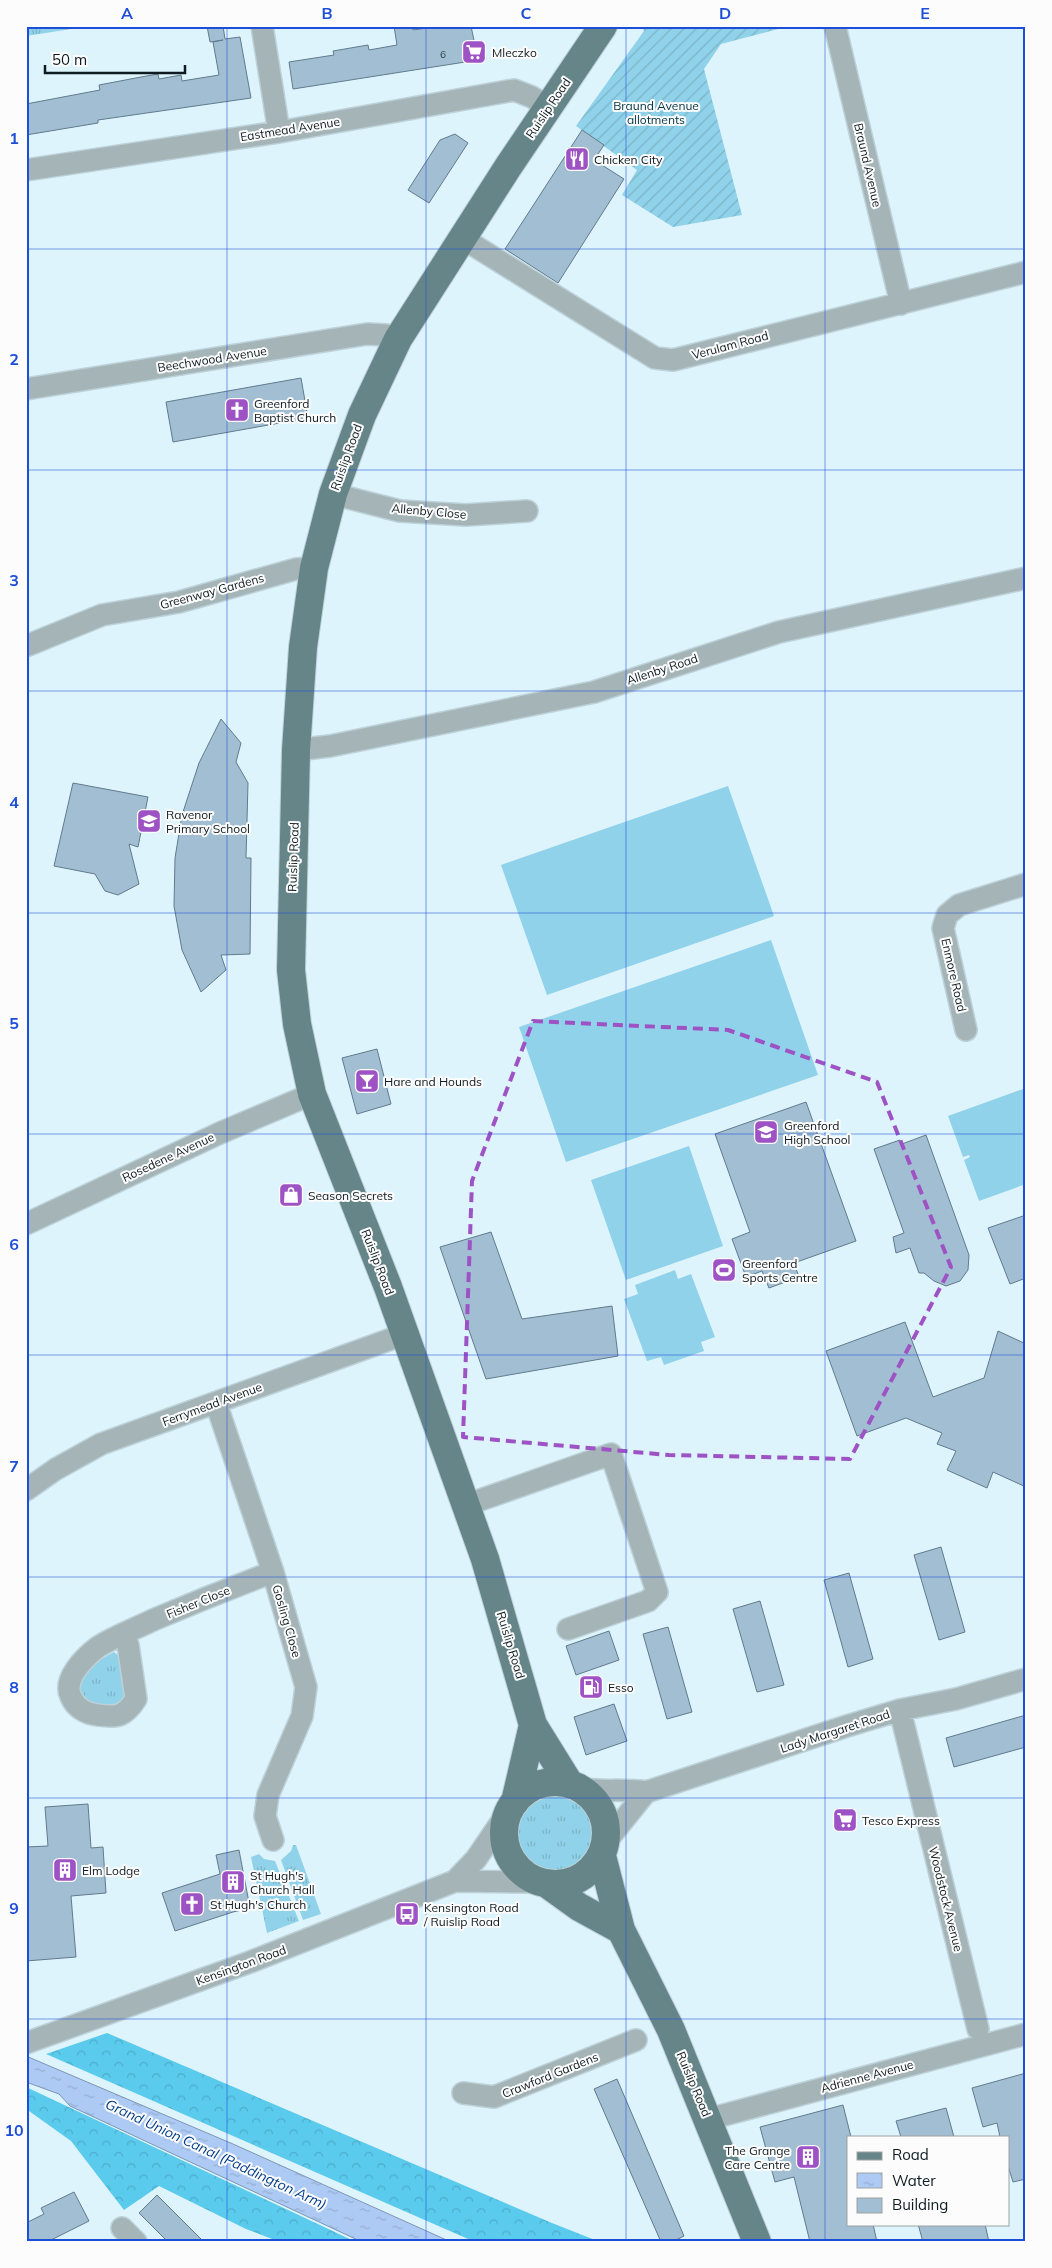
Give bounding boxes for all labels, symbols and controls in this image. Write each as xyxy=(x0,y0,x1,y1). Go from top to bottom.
text: A xyxy=(121,3,133,23)
text: B xyxy=(321,3,333,23)
text: C xyxy=(521,3,532,23)
text: D xyxy=(719,3,731,23)
text: E xyxy=(920,3,930,23)
supermarket icon: Mleczko xyxy=(461,39,487,65)
scale bar xyxy=(45,42,185,74)
place label: Mleczko xyxy=(492,45,537,60)
house number: 6 xyxy=(440,48,446,61)
text: 50 m xyxy=(52,50,87,69)
street label: Ruislip Road xyxy=(522,75,574,141)
park label: Braund Avenue allotments xyxy=(613,98,699,127)
street label: Eastmead Avenue xyxy=(239,114,341,144)
street label: Braund Avenue xyxy=(851,122,885,208)
text: 1 xyxy=(9,128,19,148)
restaurant icon: Chicken City xyxy=(564,146,590,172)
place label: Chicken City xyxy=(594,152,663,167)
street label: Verulam Road xyxy=(690,328,770,362)
street label: Beechwood Avenue xyxy=(156,343,268,375)
text: 2 xyxy=(9,349,19,369)
place label: Greenford Baptist Church xyxy=(254,396,336,425)
church icon: Greenford Baptist Church xyxy=(224,397,250,423)
street label: Ruislip Road xyxy=(327,422,365,492)
street label: Allenby Close xyxy=(391,500,467,522)
text: 3 xyxy=(9,570,19,590)
street label: Greenway Gardens xyxy=(158,570,266,612)
street label: Allenby Road xyxy=(624,650,700,688)
text: 4 xyxy=(9,792,19,812)
place label: Ravenor Primary School xyxy=(166,807,250,836)
school or university icon: Ravenor Primary School xyxy=(136,808,162,834)
street label: Ruislip Road xyxy=(284,822,302,892)
street label: Enmore Road xyxy=(938,937,970,1013)
text: 5 xyxy=(9,1013,19,1033)
bar icon: Hare and Hounds xyxy=(354,1068,380,1094)
place label: Hare and Hounds xyxy=(384,1074,482,1089)
place label: Greenford High School xyxy=(784,1118,850,1147)
school or university icon: Greenford High School xyxy=(753,1119,779,1145)
street label: Rosedene Avenue xyxy=(120,1129,216,1185)
shop icon: Season Secrets xyxy=(278,1182,304,1208)
place label: Season Secrets xyxy=(308,1188,393,1203)
street label: Ruislip Road xyxy=(359,1227,397,1297)
text: 6 xyxy=(9,1234,19,1254)
place label: Greenford Sports Centre xyxy=(742,1256,818,1285)
sports icon: Greenford Sports Centre xyxy=(711,1257,737,1283)
street label: Ferrymead Avenue xyxy=(160,1379,264,1429)
text: 7 xyxy=(9,1456,19,1476)
street label: Fisher Close xyxy=(164,1582,232,1622)
street label: Gosling Close xyxy=(269,1583,305,1659)
street label: Ruislip Road xyxy=(494,1610,528,1680)
fuel station icon: Esso xyxy=(578,1674,604,1700)
text: 8 xyxy=(9,1677,19,1697)
place label: Esso xyxy=(608,1680,634,1695)
street label: Lady Margaret Road xyxy=(778,1706,892,1756)
supermarket icon: Tesco Express xyxy=(832,1807,858,1833)
place label: Tesco Express xyxy=(862,1813,940,1828)
street label: Woodstock Avenue xyxy=(926,1845,966,1953)
building icon: Elm Lodge xyxy=(52,1857,78,1883)
place label: Elm Lodge xyxy=(82,1863,140,1878)
place label: St Hugh's Church Hall xyxy=(250,1868,315,1897)
building icon: St Hugh's Church Hall xyxy=(220,1869,246,1895)
church icon: St Hugh's Church xyxy=(179,1891,205,1917)
place label: St Hugh's Church xyxy=(210,1897,306,1912)
text: 9 xyxy=(9,1898,19,1918)
place label: Kensington Road / Ruislip Road xyxy=(423,1900,519,1929)
bus stop icon: Kensington Road / Ruislip Road xyxy=(394,1901,420,1927)
street label: Kensington Road xyxy=(194,1942,288,1988)
street label: Crawford Gardens xyxy=(500,2049,600,2101)
street label: Ruislip Road xyxy=(674,2049,714,2119)
street label: Adrienne Avenue xyxy=(819,2056,915,2096)
water label: Grand Union Canal (Paddington Arm) xyxy=(103,2095,329,2213)
text: 10 xyxy=(4,2120,24,2140)
legend xyxy=(847,2136,1010,2226)
place label: The Grange Care Centre xyxy=(724,2143,790,2172)
building icon: The Grange Care Centre xyxy=(795,2144,821,2170)
text: Road xyxy=(892,2145,929,2164)
text: Water xyxy=(892,2171,936,2190)
text: Building xyxy=(892,2195,948,2214)

